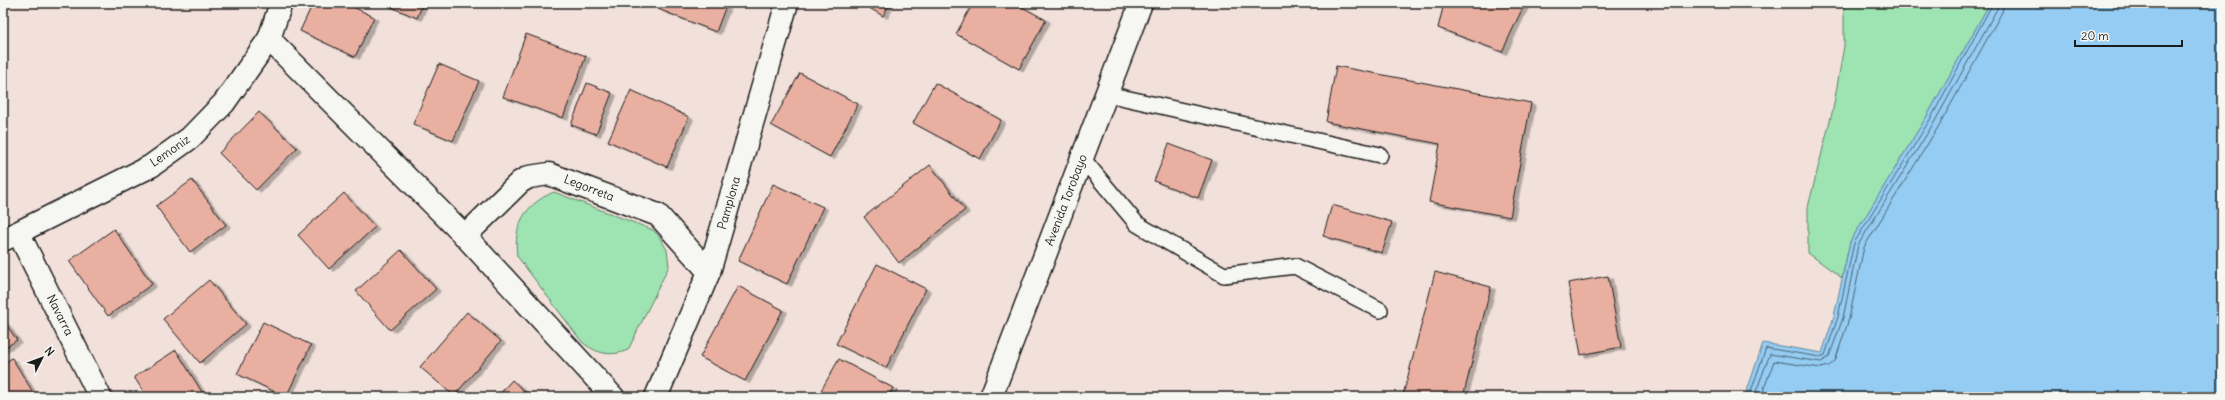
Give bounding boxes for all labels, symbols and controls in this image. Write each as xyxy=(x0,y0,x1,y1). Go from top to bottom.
scale bar xyxy=(2075,22,2182,48)
text: 20 m xyxy=(2081,28,2109,43)
street label: Lemoniz xyxy=(147,131,193,170)
street label: Avenida Torobayo xyxy=(1041,152,1090,248)
street label: Legorreta xyxy=(562,171,617,204)
street label: Pamplona xyxy=(714,175,743,231)
street label: Navarra xyxy=(44,292,77,338)
north arrow xyxy=(22,338,62,378)
text: N xyxy=(42,344,57,359)

